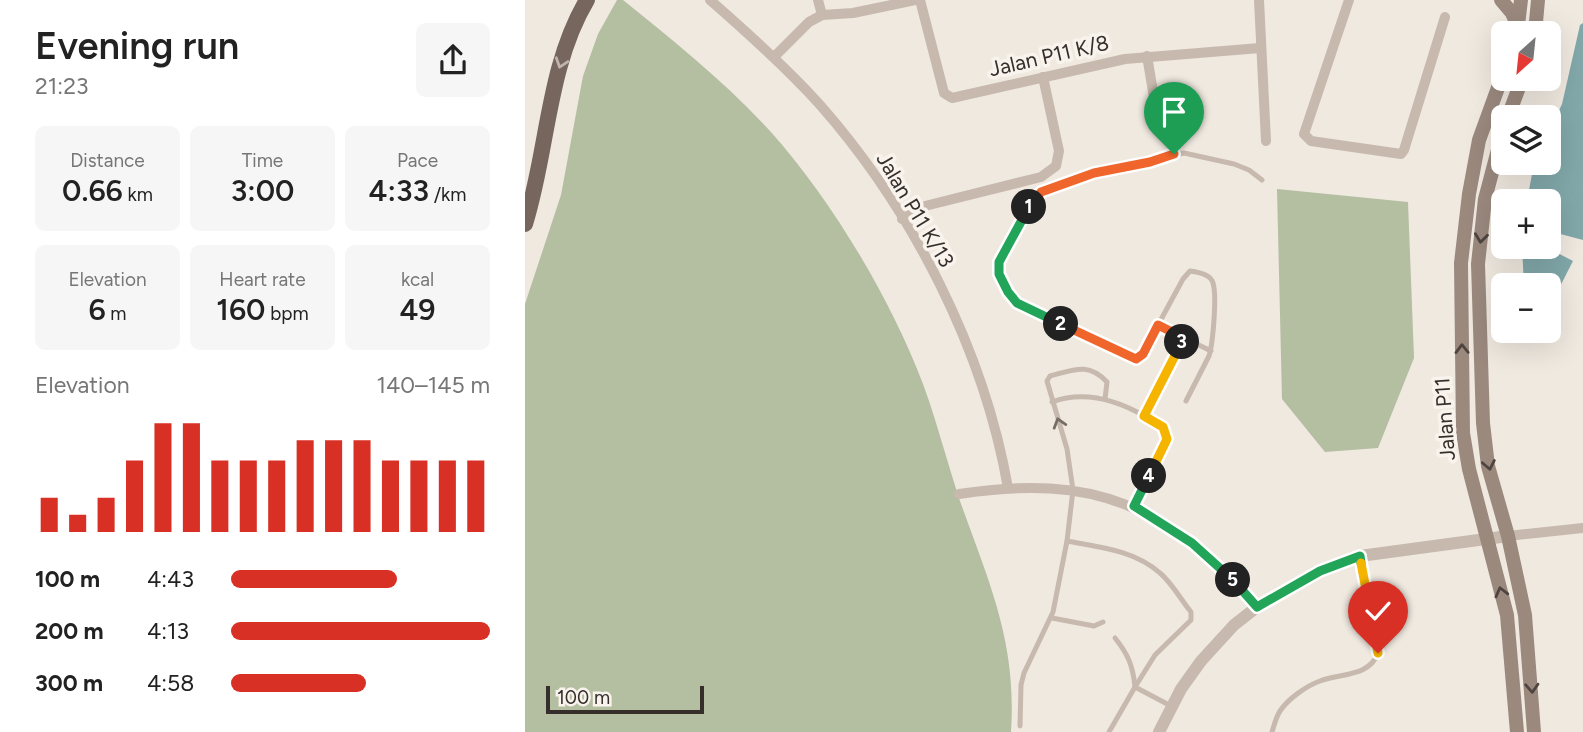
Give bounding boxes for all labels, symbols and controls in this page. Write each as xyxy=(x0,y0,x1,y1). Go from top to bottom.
north arrow xyxy=(1491,21,1561,91)
map controls xyxy=(1491,21,1561,343)
text: Evening run xyxy=(35,23,239,69)
button: share xyxy=(416,23,490,97)
street label: Jalan P11 K/8 xyxy=(986,30,1111,81)
one-way arrow xyxy=(555,56,569,69)
text: 21:23 xyxy=(35,72,89,100)
pin xyxy=(1144,82,1204,154)
icon: arrive xyxy=(1155,93,1193,131)
button: layers xyxy=(1491,105,1561,175)
street label: Jalan P11 K/13 xyxy=(871,148,959,272)
text: Distance xyxy=(70,149,145,172)
text: Time xyxy=(242,149,283,172)
text: Pace xyxy=(397,149,438,172)
text: 0.66 xyxy=(62,172,123,209)
text: 3:00 xyxy=(231,172,294,209)
text: 4:33 xyxy=(369,172,429,209)
text: km xyxy=(123,183,153,206)
text: /km xyxy=(429,183,466,206)
button: + xyxy=(1491,189,1561,259)
pin: 1 xyxy=(1011,190,1047,224)
text: 1 xyxy=(1024,195,1033,218)
one-way arrow xyxy=(1473,232,1488,244)
text: Elevation xyxy=(68,268,147,291)
text: Heart rate xyxy=(219,268,306,291)
text: kcal xyxy=(401,268,434,291)
button: − xyxy=(1491,273,1561,343)
text: 6 xyxy=(88,291,106,328)
text: 160 xyxy=(216,291,265,328)
text: 49 xyxy=(399,291,436,328)
text: m xyxy=(106,302,127,325)
text: bpm xyxy=(265,302,309,325)
pin: 2 xyxy=(1043,306,1079,342)
text: 2 xyxy=(1055,312,1066,335)
pin: 3 xyxy=(1165,324,1199,360)
text: 3 xyxy=(1176,330,1187,353)
one-way arrow xyxy=(1454,344,1470,354)
text: Elevation xyxy=(35,371,130,399)
text: 140–145 m xyxy=(377,371,490,399)
street label: Jalan P11 xyxy=(1429,377,1460,461)
one-way arrow xyxy=(1052,417,1067,429)
pin: 4 xyxy=(1131,458,1167,494)
one-way arrow xyxy=(1480,459,1495,471)
text: 4 xyxy=(1142,464,1155,487)
pin: 5 xyxy=(1215,562,1251,598)
text: 100 m xyxy=(35,565,100,593)
text: 4:43 xyxy=(147,565,194,593)
text: 5 xyxy=(1227,568,1238,591)
pin xyxy=(1348,581,1408,653)
one-way arrow xyxy=(1495,586,1509,598)
icon: check xyxy=(1359,592,1397,630)
text: 200 m xyxy=(35,617,104,645)
text: 4:13 xyxy=(147,617,189,645)
text: 300 m xyxy=(35,669,103,697)
text: 4:58 xyxy=(147,669,194,697)
one-way arrow xyxy=(1524,682,1539,693)
scale bar xyxy=(546,683,703,715)
text: 100 m xyxy=(557,686,610,709)

